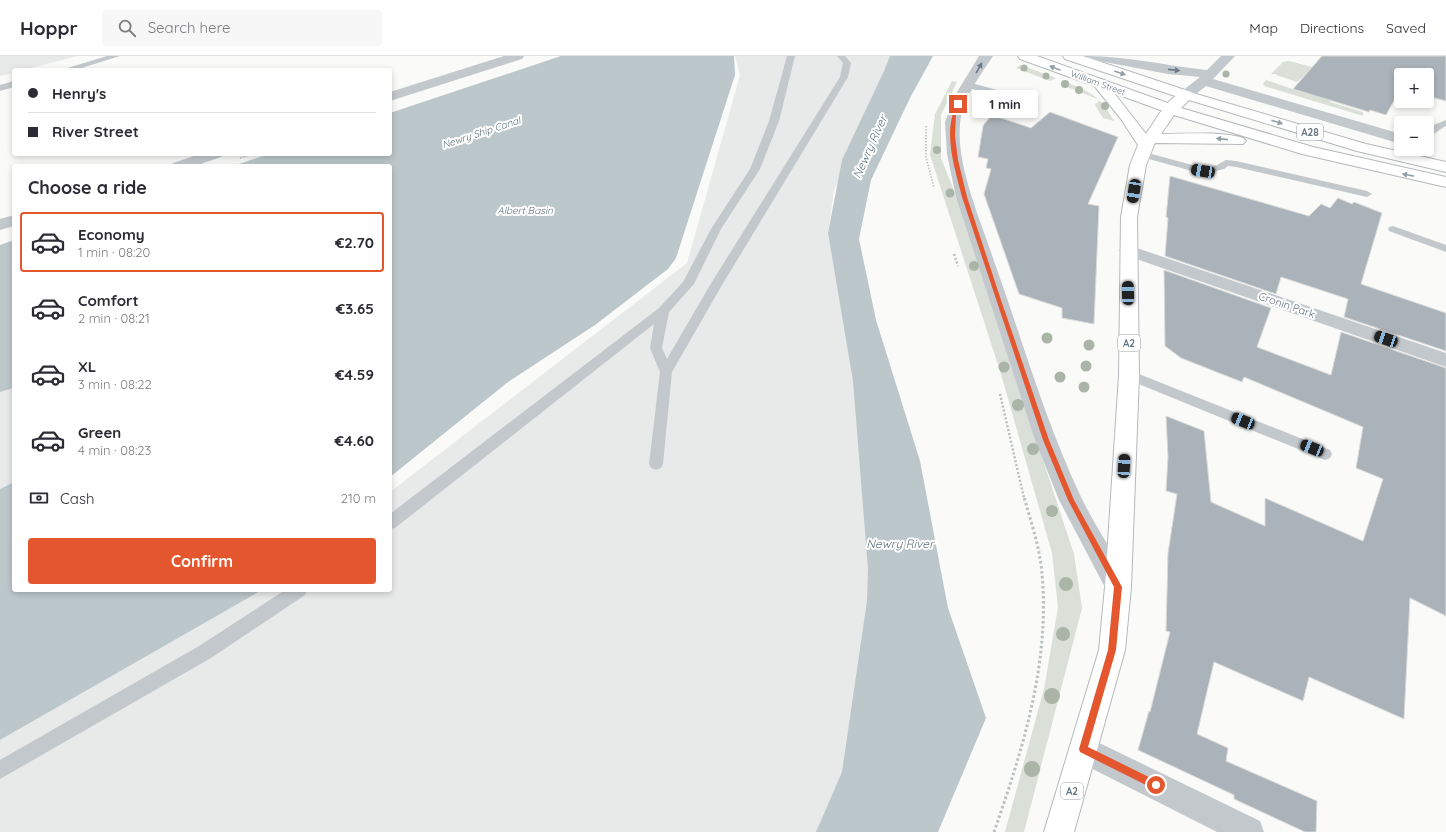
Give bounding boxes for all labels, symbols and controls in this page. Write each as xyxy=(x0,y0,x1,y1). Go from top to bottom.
search box xyxy=(102,10,382,46)
text: Hoppr xyxy=(20,16,78,40)
icon: search xyxy=(116,17,138,39)
text: Search here xyxy=(148,18,230,37)
text: Map xyxy=(1249,19,1278,37)
text: Directions xyxy=(1300,19,1364,37)
text: Saved xyxy=(1386,19,1426,37)
one-way arrow xyxy=(975,62,982,74)
one-way arrow xyxy=(1049,64,1061,70)
one-way arrow xyxy=(1168,67,1180,73)
street label: William Street xyxy=(1069,68,1127,98)
map controls xyxy=(1394,68,1434,156)
button: + xyxy=(1394,68,1434,108)
one-way arrow xyxy=(1114,70,1126,76)
text: Henry's xyxy=(52,84,106,103)
callout: 1 min xyxy=(972,90,1038,118)
route end xyxy=(949,95,967,113)
text: 1 min xyxy=(989,96,1021,112)
water label: Newry River xyxy=(849,112,891,181)
water label: Newry Ship Canal xyxy=(440,113,524,151)
button: − xyxy=(1394,116,1434,156)
one-way arrow xyxy=(1271,119,1283,125)
text: River Street xyxy=(52,122,139,141)
road number: A28 xyxy=(1297,124,1323,140)
one-way arrow xyxy=(1216,136,1228,143)
car xyxy=(1190,163,1216,179)
one-way arrow xyxy=(1402,171,1414,177)
text: Choose a ride xyxy=(28,176,147,199)
car xyxy=(1126,178,1142,204)
water label: Albert Basin xyxy=(497,204,553,217)
icon: car xyxy=(30,224,66,260)
text: Economy xyxy=(78,225,145,244)
text: €2.70 xyxy=(335,233,374,252)
text: 1 min · 08:20 xyxy=(78,244,150,260)
car xyxy=(1122,281,1134,305)
street label: Cronin Park xyxy=(1257,289,1317,321)
icon: car xyxy=(30,290,66,326)
text: Comfort xyxy=(78,291,139,310)
text: €3.65 xyxy=(336,299,374,318)
text: 2 min · 08:21 xyxy=(78,310,150,326)
car xyxy=(1373,329,1399,349)
road number: A2 xyxy=(1118,335,1140,351)
icon: car xyxy=(30,356,66,392)
text: XL xyxy=(78,357,96,376)
text: €4.59 xyxy=(335,365,374,384)
text: 3 min · 08:22 xyxy=(78,376,152,392)
car xyxy=(1230,411,1256,431)
icon: car xyxy=(30,422,66,458)
text: Green xyxy=(78,423,121,442)
text: €4.60 xyxy=(335,431,374,450)
car xyxy=(1299,438,1325,458)
text: 4 min · 08:23 xyxy=(78,442,151,458)
car xyxy=(1117,454,1131,478)
icon: cash xyxy=(28,487,50,509)
text: Cash xyxy=(60,489,94,508)
text: 210 m xyxy=(341,490,376,506)
water label: Newry River xyxy=(866,536,935,551)
button: Confirm xyxy=(28,538,376,584)
route start xyxy=(1147,776,1165,794)
road number: A2 xyxy=(1061,783,1083,799)

